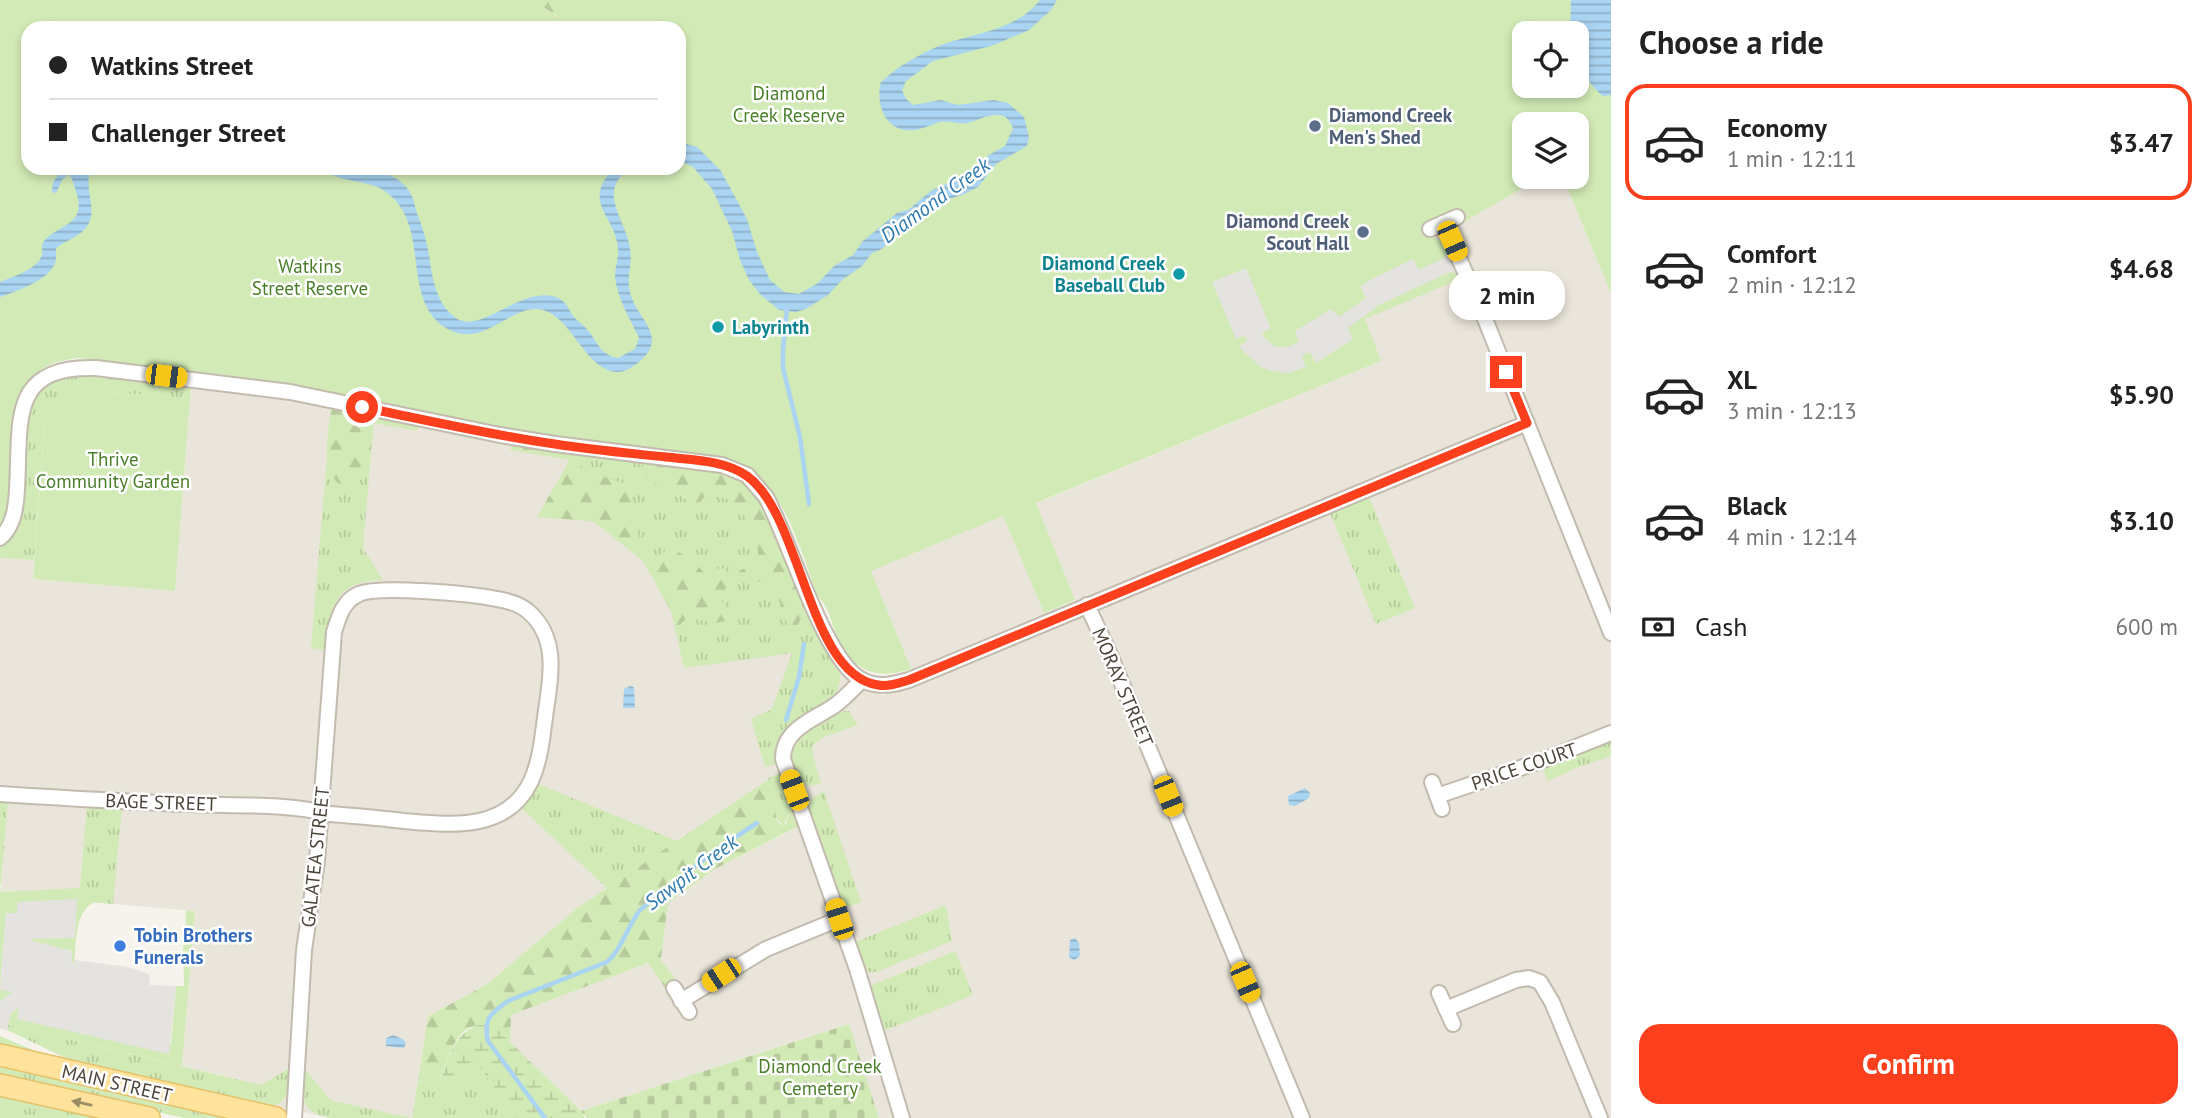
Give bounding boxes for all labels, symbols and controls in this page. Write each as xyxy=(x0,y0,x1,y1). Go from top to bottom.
map controls xyxy=(1512,21,1589,189)
button: locate xyxy=(1512,21,1589,98)
text: Choose a ride xyxy=(1639,21,1824,63)
text: Watkins Street xyxy=(91,49,253,82)
park label: Diamond Creek Reserve xyxy=(733,81,845,127)
place label: Diamond Creek Men's Shed xyxy=(1329,103,1453,149)
icon: car xyxy=(1643,111,1706,174)
text: Economy xyxy=(1727,111,1827,144)
button: layers xyxy=(1512,112,1589,189)
text: Challenger Street xyxy=(91,116,285,149)
marker: Diamond Creek Men's Shed xyxy=(1307,118,1323,134)
text: $3.47 xyxy=(2109,126,2174,159)
text: 1 min · 12:11 xyxy=(1727,144,1857,173)
water label: Diamond Creek xyxy=(875,150,996,249)
place label: Diamond Creek Scout Hall xyxy=(1226,209,1350,255)
car xyxy=(1434,218,1471,264)
marker: Diamond Creek Scout Hall xyxy=(1355,224,1371,240)
icon: car xyxy=(1643,237,1706,300)
text: Comfort xyxy=(1727,237,1817,270)
place label: Diamond Creek Baseball Club xyxy=(1042,251,1166,297)
text: $4.68 xyxy=(2109,252,2174,285)
park label: Watkins Street Reserve xyxy=(252,254,368,300)
marker: Diamond Creek Baseball Club xyxy=(1171,266,1187,282)
callout: 2 min xyxy=(1448,270,1564,320)
text: 2 min · 12:12 xyxy=(1727,270,1857,299)
text: 2 min xyxy=(1479,281,1535,310)
place label: Labyrinth xyxy=(732,315,809,339)
marker: Labyrinth xyxy=(710,319,726,335)
route end xyxy=(1490,356,1522,388)
car xyxy=(144,363,189,389)
icon: car xyxy=(1643,363,1706,426)
text: XL xyxy=(1727,363,1757,396)
text: $5.90 xyxy=(2109,378,2174,411)
route start xyxy=(346,391,378,423)
text: 3 min · 12:13 xyxy=(1727,396,1857,425)
park label: Thrive Community Garden xyxy=(36,447,190,493)
icon: car xyxy=(1643,489,1706,552)
text: Black xyxy=(1727,489,1787,522)
text: $3.10 xyxy=(2109,504,2174,537)
text: 4 min · 12:14 xyxy=(1727,522,1857,551)
icon: cash xyxy=(1639,608,1677,646)
text: Cash xyxy=(1695,610,1747,643)
text: 600 m xyxy=(2116,612,2178,641)
street label: MORAY STREET xyxy=(1087,624,1159,750)
street label: PRICE COURT xyxy=(1468,737,1580,795)
car xyxy=(777,767,812,813)
car xyxy=(1151,773,1186,819)
street label: GALATEA STREET xyxy=(296,785,334,929)
street label: BAGE STREET xyxy=(105,788,218,816)
water label: Sawpit Creek xyxy=(639,827,744,916)
car xyxy=(823,896,856,942)
place label: Tobin Brothers Funerals xyxy=(134,923,252,969)
marker: Tobin Brothers Funerals xyxy=(112,938,128,954)
car xyxy=(698,955,745,995)
car xyxy=(1228,959,1263,1005)
button: Confirm xyxy=(1639,1024,2178,1104)
park label: Diamond Creek Cemetery xyxy=(758,1054,882,1100)
street label: MAIN STREET xyxy=(60,1059,175,1107)
one-way arrow xyxy=(71,1097,93,1108)

